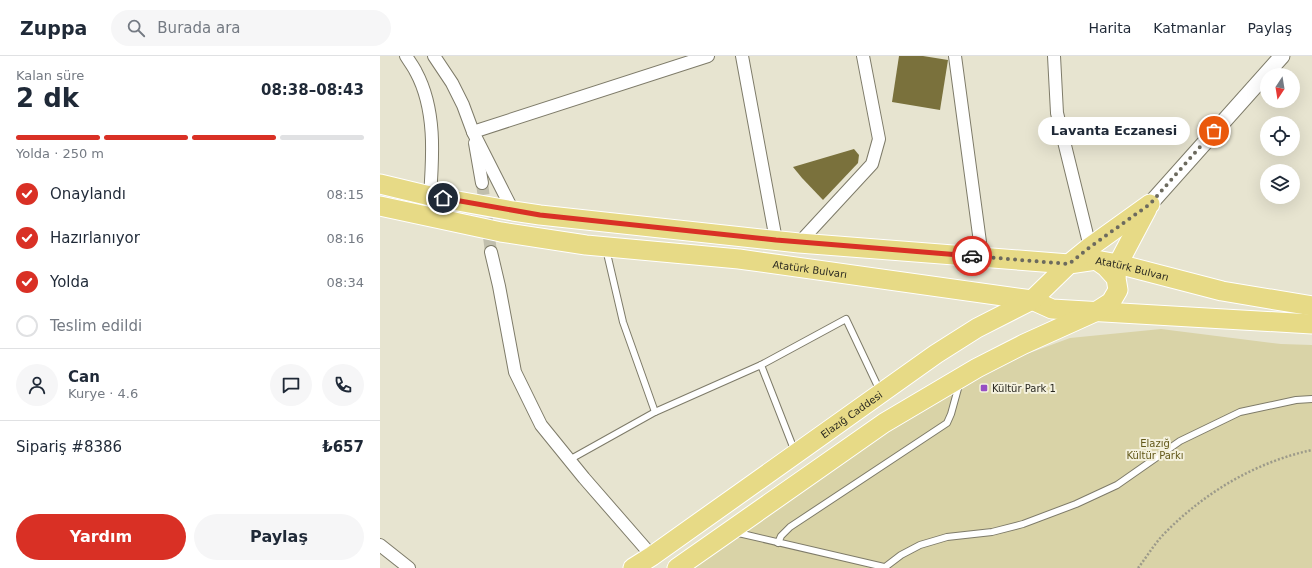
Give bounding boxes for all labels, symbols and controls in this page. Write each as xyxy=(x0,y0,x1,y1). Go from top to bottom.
search box xyxy=(111,10,391,46)
text: Zuppa xyxy=(20,17,87,39)
icon: search xyxy=(125,17,147,39)
text: Burada ara xyxy=(157,19,241,37)
text: Harita xyxy=(1088,20,1131,36)
text: Katmanlar xyxy=(1153,20,1226,36)
text: Paylaş xyxy=(1248,20,1292,36)
text: Kalan süre xyxy=(16,68,84,83)
north arrow xyxy=(1260,68,1300,108)
map controls xyxy=(1260,68,1300,204)
text: 08:38–08:43 xyxy=(261,81,364,99)
text: 2 dk xyxy=(16,83,79,113)
pin xyxy=(1197,114,1231,148)
button: locate xyxy=(1260,116,1300,156)
callout: Lavanta Eczanesi xyxy=(1038,117,1190,145)
icon: bag xyxy=(1203,120,1225,142)
text: Lavanta Eczanesi xyxy=(1051,123,1177,138)
text: Yolda · 250 m xyxy=(16,146,104,161)
button: layers xyxy=(1260,164,1300,204)
pin xyxy=(426,181,460,215)
icon: check xyxy=(16,183,38,205)
text: Onaylandı xyxy=(50,185,126,203)
text: 08:15 xyxy=(327,187,364,202)
icon: home xyxy=(432,187,454,209)
icon: check xyxy=(16,227,38,249)
text: Hazırlanıyor xyxy=(50,229,140,247)
text: 08:16 xyxy=(327,231,364,246)
courier xyxy=(952,236,992,276)
icon: car xyxy=(961,245,983,267)
street label: Atatürk Bulvarı xyxy=(1095,255,1170,283)
street label: Atatürk Bulvarı xyxy=(772,259,848,280)
icon: check xyxy=(16,271,38,293)
text: Yolda xyxy=(50,273,89,291)
text: 08:34 xyxy=(327,275,364,290)
text: Teslim edildi xyxy=(50,317,142,335)
button: person xyxy=(16,364,58,406)
button: chat xyxy=(270,364,312,406)
button: phone xyxy=(322,364,364,406)
text: Can xyxy=(68,368,100,386)
marker: Kültür Park 1 xyxy=(979,383,989,393)
place label: Kültür Park 1 xyxy=(992,383,1056,394)
text: Kurye · 4.6 xyxy=(68,386,138,401)
street label: Elazığ Caddesi xyxy=(819,389,884,440)
text: Sipariş #8386 xyxy=(16,438,122,456)
text: ₺657 xyxy=(322,438,364,456)
park label: Elazığ Kültür Parkı xyxy=(1126,438,1184,461)
button: Yardım xyxy=(16,514,186,560)
button: Paylaş xyxy=(194,514,364,560)

